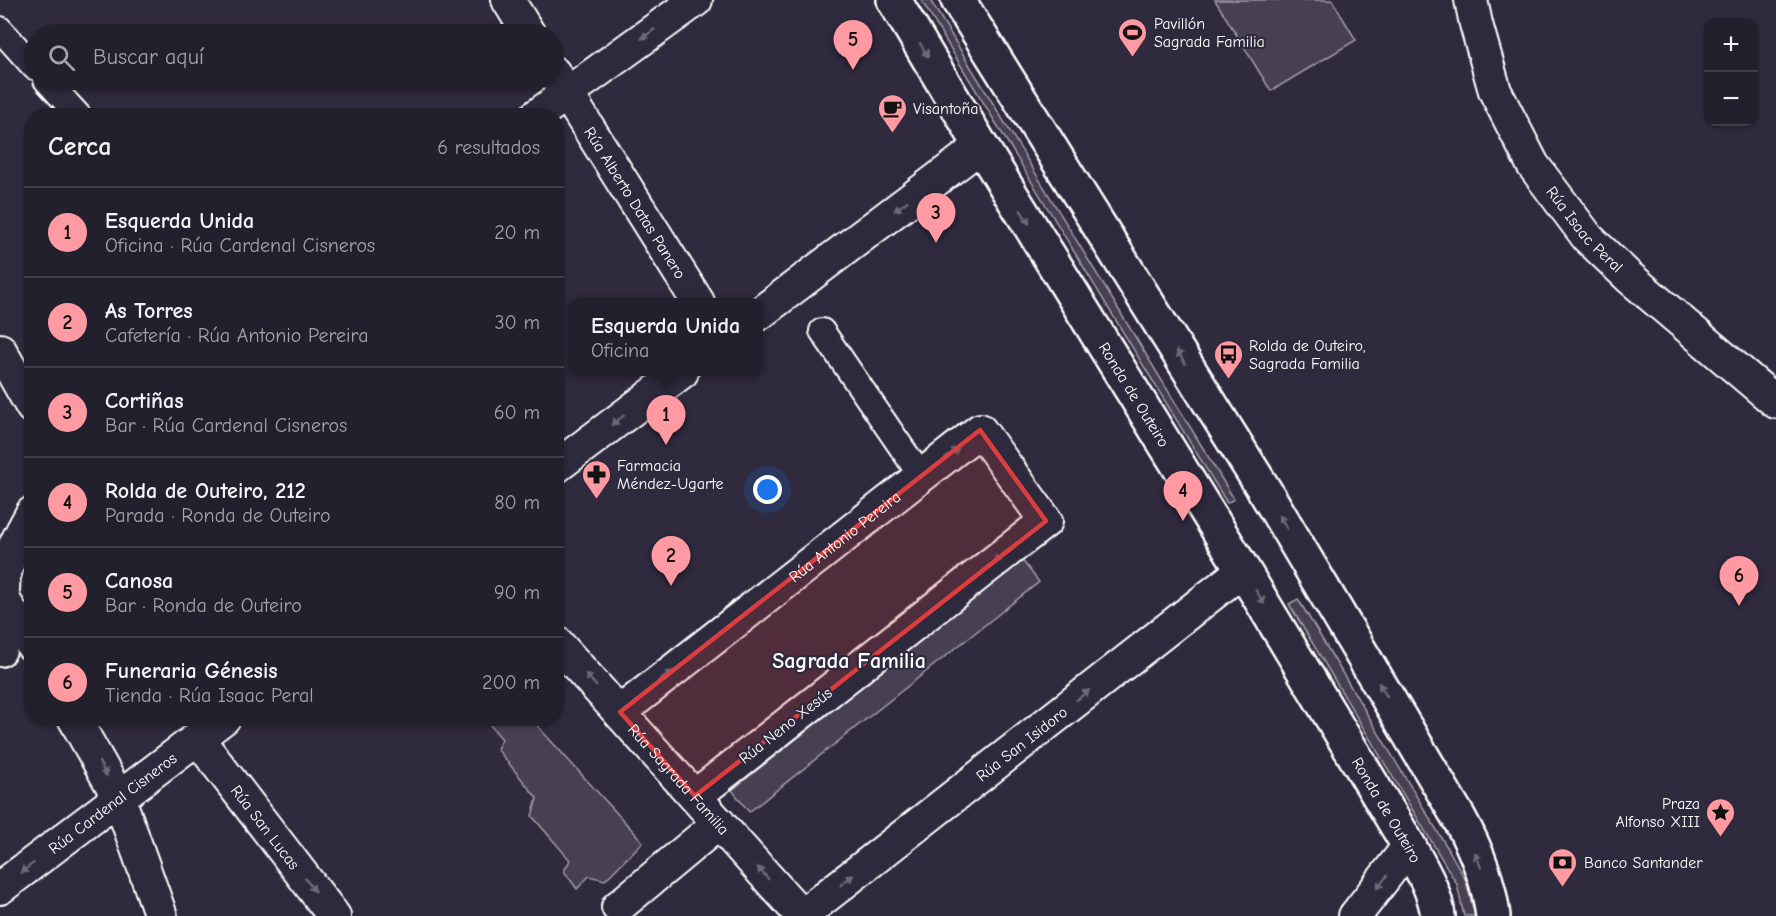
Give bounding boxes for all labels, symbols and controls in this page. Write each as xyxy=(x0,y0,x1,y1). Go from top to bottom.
place label: Pavillón Sagrada Familia xyxy=(1154,15,1265,51)
sports icon: Pavillón Sagrada Familia xyxy=(1117,16,1149,58)
map controls xyxy=(1704,18,1758,126)
button: + xyxy=(1704,18,1758,72)
pin: 5 xyxy=(834,20,872,70)
search box xyxy=(24,24,564,90)
one-way arrow xyxy=(641,28,657,40)
icon: search xyxy=(45,41,78,74)
one-way arrow xyxy=(919,42,930,58)
text: Buscar aquí xyxy=(93,44,204,70)
button: − xyxy=(1704,72,1758,126)
cafe icon: Visantoña xyxy=(876,92,908,134)
place label: Visantoña xyxy=(913,100,979,118)
street label: Rúa Alberto Datas Panero xyxy=(580,124,689,282)
text: Cerca xyxy=(48,132,112,162)
text: 6 resultados xyxy=(437,136,540,159)
street label: Rúa Isaac Peral xyxy=(1542,183,1626,276)
pin: 3 xyxy=(916,194,956,243)
one-way arrow xyxy=(893,200,909,213)
text: Esquerda Unida xyxy=(105,208,254,234)
one-way arrow xyxy=(1020,209,1031,225)
text: 1 xyxy=(64,221,71,244)
text: 20 m xyxy=(494,221,540,244)
text: Oficina · Rúa Cardenal Cisneros xyxy=(105,234,375,257)
text: As Torres xyxy=(105,298,193,324)
popup xyxy=(568,298,763,376)
text: 2 xyxy=(63,311,72,334)
text: 30 m xyxy=(494,311,540,334)
text: Esquerda Unida xyxy=(591,313,740,339)
text: Cafetería · Rúa Antonio Pereira xyxy=(105,324,368,347)
place label: Rolda de Outeiro, Sagrada Familia xyxy=(1249,337,1366,373)
bus stop icon: Rolda de Outeiro, Sagrada Familia xyxy=(1212,338,1244,380)
text: Oficina xyxy=(591,339,649,362)
street label: Ronda de Outeiro xyxy=(1095,339,1173,451)
one-way arrow xyxy=(1175,348,1186,365)
text: Cortiñas xyxy=(105,388,184,414)
pin: 1 xyxy=(646,396,686,445)
text: 3 xyxy=(63,401,72,424)
text: 60 m xyxy=(494,401,540,424)
one-way arrow xyxy=(611,413,626,425)
text: Bar · Rúa Cardenal Cisneros xyxy=(105,414,347,437)
one-way arrow xyxy=(944,447,959,459)
place label: Farmacia Méndez-Ugarte xyxy=(617,457,723,493)
pharmacy icon: Farmacia Méndez-Ugarte xyxy=(580,458,612,500)
pin: 4 xyxy=(1164,472,1202,521)
your location xyxy=(753,475,782,504)
text: Rolda de Outeiro, 212 xyxy=(105,478,306,504)
street label: Rúa Antonio Pereira xyxy=(786,488,904,586)
text: 4 xyxy=(63,491,72,514)
text: 80 m xyxy=(494,491,540,514)
text: Parada · Ronda de Outeiro xyxy=(105,504,331,527)
one-way arrow xyxy=(1278,514,1289,530)
pin: 2 xyxy=(652,536,690,586)
one-way arrow xyxy=(992,550,1007,562)
pin: 6 xyxy=(1720,556,1758,606)
text: Canosa xyxy=(105,568,173,594)
text: 5 xyxy=(62,581,73,604)
text: 90 m xyxy=(494,581,540,604)
one-way arrow xyxy=(1255,589,1265,606)
text: Bar · Ronda de Outeiro xyxy=(105,594,302,617)
district label: Sagrada Familia xyxy=(772,648,926,674)
text: Funeraria Génesis xyxy=(105,658,278,684)
one-way arrow xyxy=(657,670,673,682)
text: 6 xyxy=(62,671,73,694)
text: 200 m xyxy=(482,671,540,694)
one-way arrow xyxy=(584,673,598,688)
one-way arrow xyxy=(1377,682,1388,698)
text: Tienda · Rúa Isaac Peral xyxy=(105,684,314,707)
street label: Rúa Neno Xesús xyxy=(736,684,836,768)
one-way arrow xyxy=(1075,689,1091,702)
street label: Rúa San Isidoro xyxy=(973,703,1071,785)
street label: Rúa Sagrada Familia xyxy=(624,721,732,839)
street label: Rúa Cardenal Cisneros xyxy=(45,749,181,858)
street label: Ronda de Outeiro xyxy=(1348,754,1424,866)
one-way arrow xyxy=(98,761,108,778)
street label: Rúa San Lucas xyxy=(227,782,303,874)
place label: Praza Alfonso XIII xyxy=(1616,795,1700,831)
place icon: Praza Alfonso XIII xyxy=(1705,796,1737,838)
bank icon: Banco Santander xyxy=(1547,846,1579,888)
one-way arrow xyxy=(1473,850,1483,868)
place label: Banco Santander xyxy=(1584,854,1703,872)
one-way arrow xyxy=(19,862,35,874)
one-way arrow xyxy=(756,865,770,880)
one-way arrow xyxy=(839,873,855,886)
one-way arrow xyxy=(1377,874,1389,889)
one-way arrow xyxy=(304,877,317,893)

